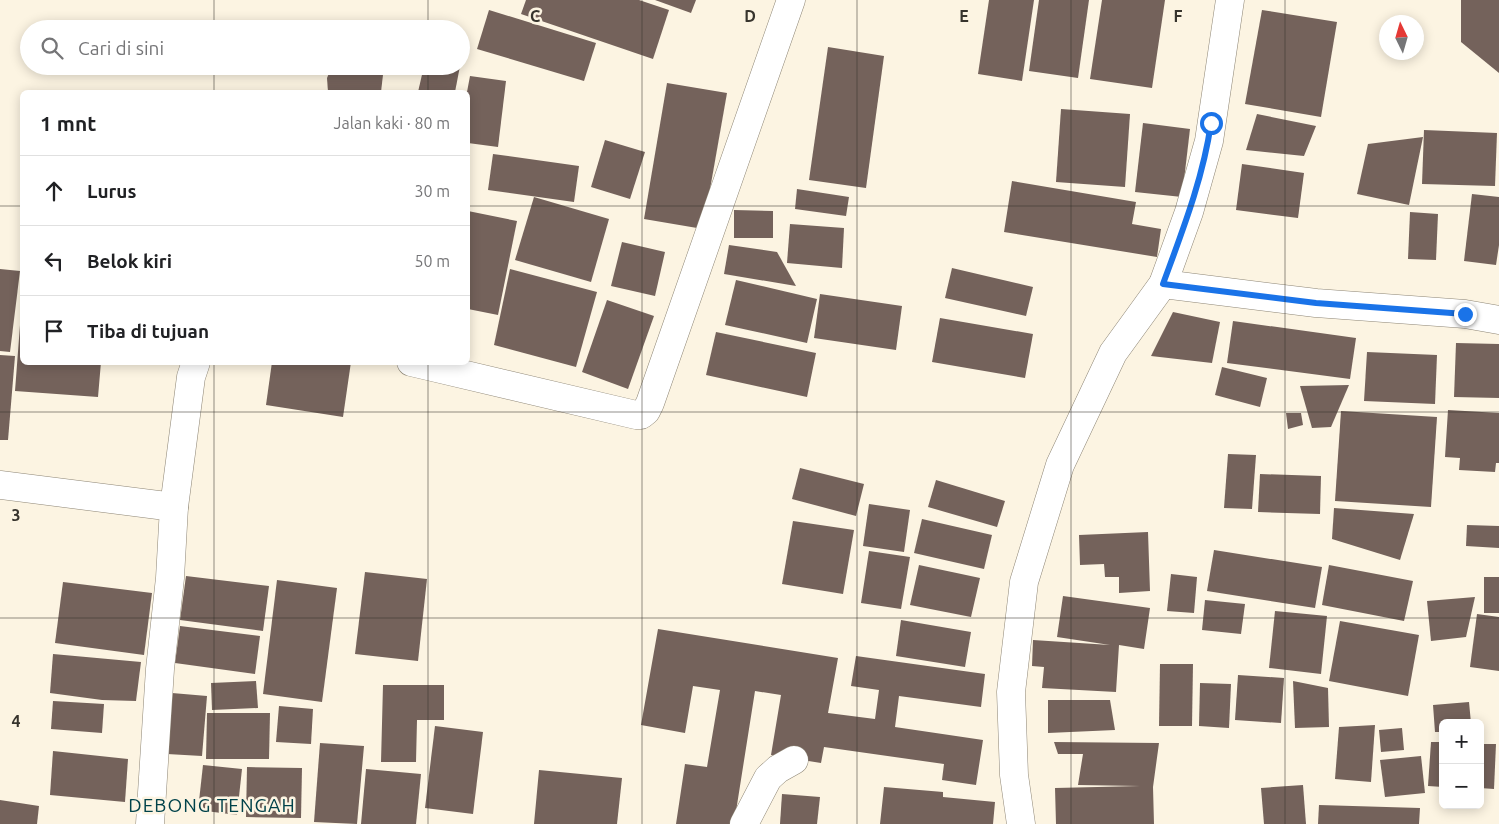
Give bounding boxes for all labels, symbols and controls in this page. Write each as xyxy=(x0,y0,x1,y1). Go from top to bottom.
text: C xyxy=(530,7,540,25)
text: D xyxy=(744,7,756,25)
text: E xyxy=(959,7,969,25)
text: F xyxy=(1174,7,1183,25)
north arrow xyxy=(1379,15,1424,60)
search box xyxy=(20,20,470,75)
icon: search xyxy=(38,34,66,62)
text: Cari di sini xyxy=(78,37,164,59)
text: 1 mnt xyxy=(40,111,96,135)
route start xyxy=(1200,112,1223,135)
text: Jalan kaki · 80 m xyxy=(334,114,450,132)
icon: ahead xyxy=(40,177,68,205)
text: Lurus xyxy=(87,180,136,202)
text: 30 m xyxy=(414,182,450,200)
icon: left xyxy=(40,247,68,275)
text: Belok kiri xyxy=(87,250,172,272)
text: 50 m xyxy=(414,252,450,270)
route end xyxy=(1454,303,1477,326)
icon: arrive xyxy=(40,317,68,345)
text: Tiba di tujuan xyxy=(87,320,209,342)
text: 3 xyxy=(11,506,21,524)
text: 4 xyxy=(11,712,21,730)
map controls xyxy=(1439,719,1484,809)
button: + xyxy=(1439,719,1484,764)
button: − xyxy=(1439,764,1484,809)
district label: DEBONG TENGAH xyxy=(128,794,296,816)

